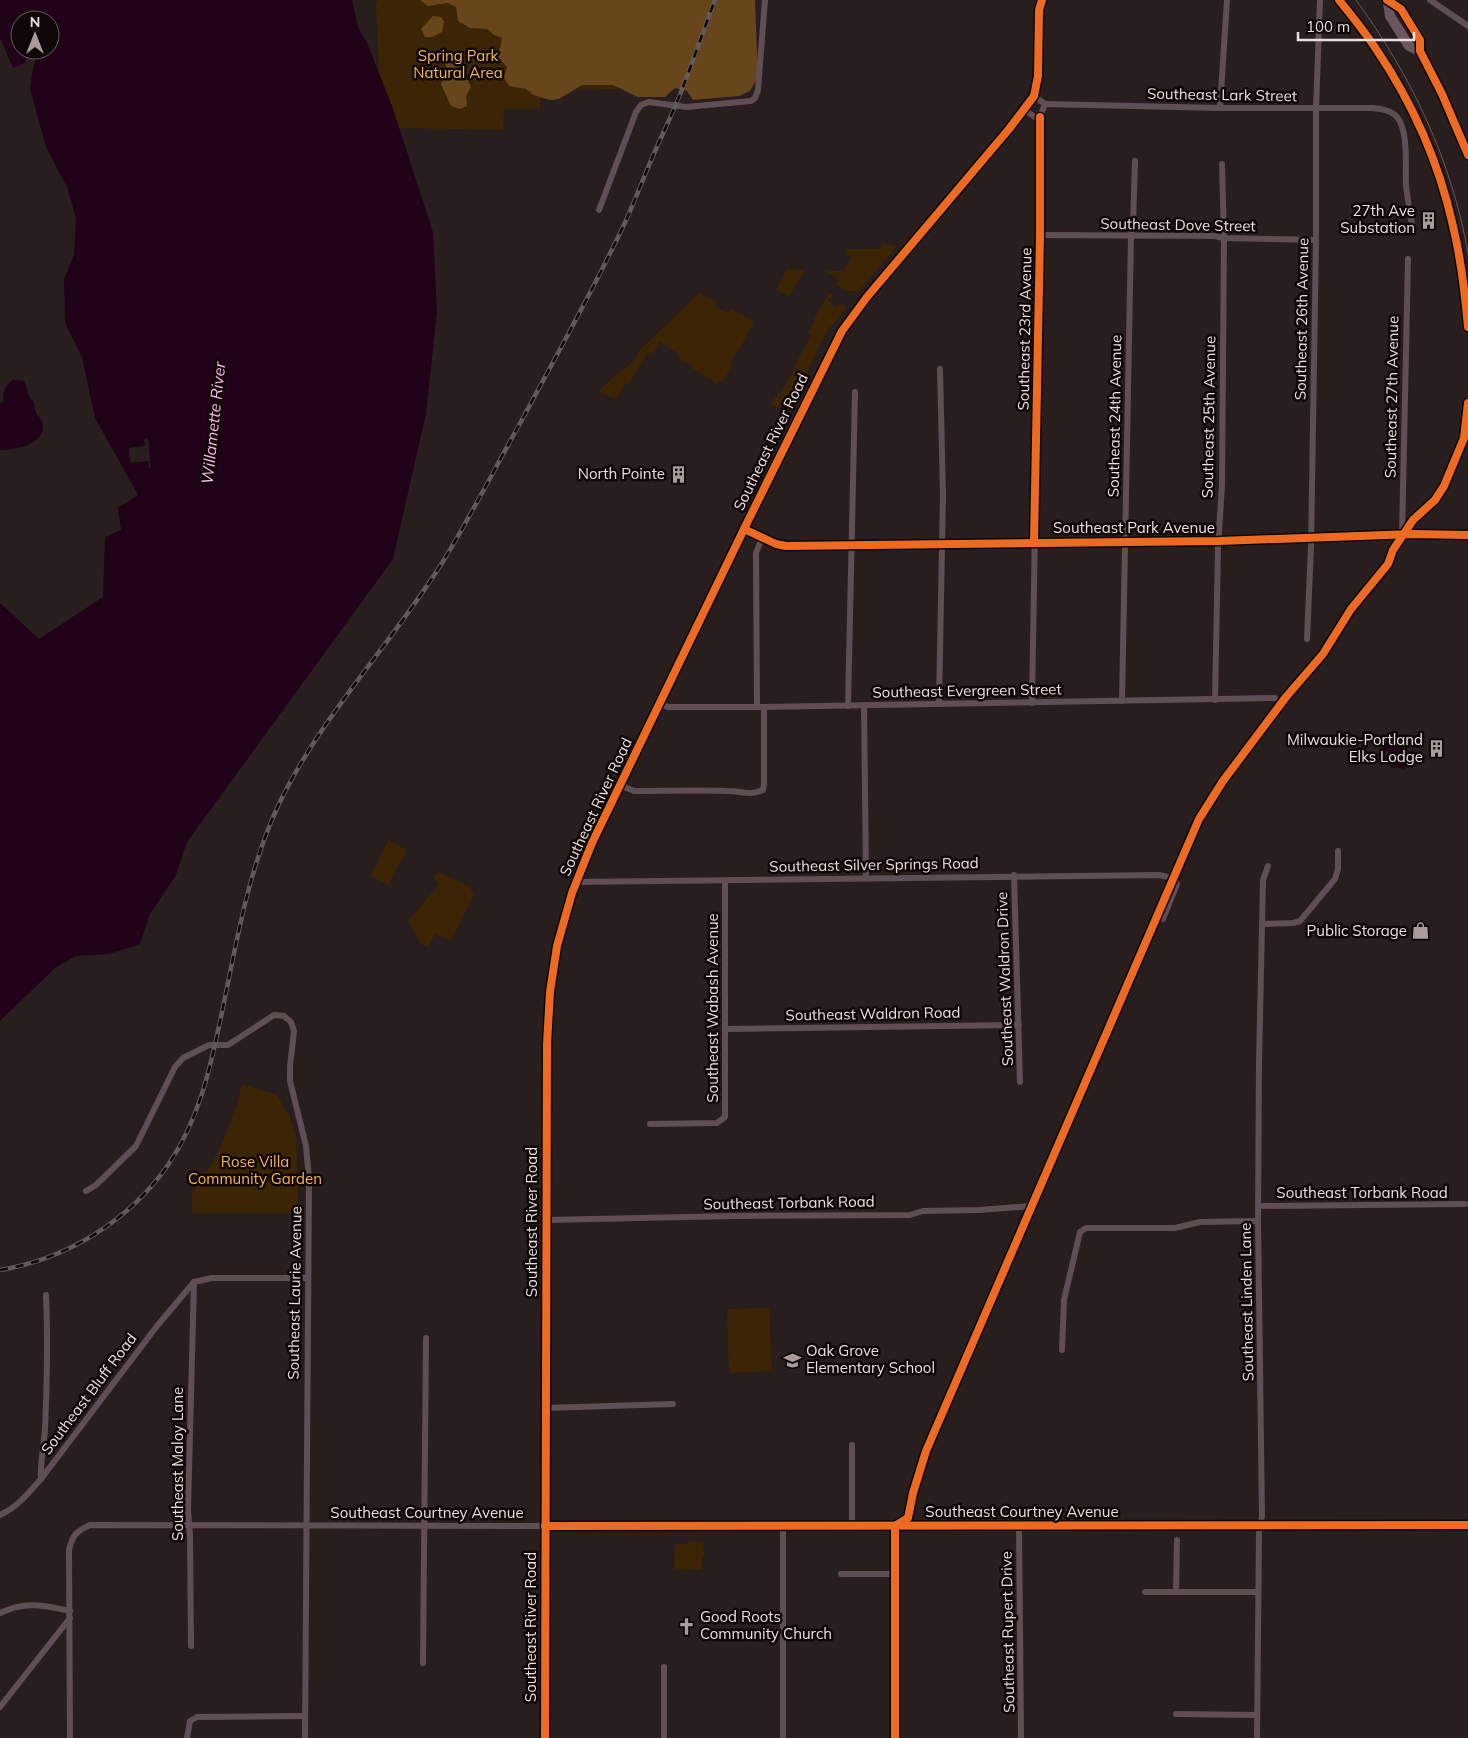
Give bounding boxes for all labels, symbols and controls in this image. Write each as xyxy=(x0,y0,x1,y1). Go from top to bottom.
north arrow xyxy=(10,10,60,60)
scale bar xyxy=(1298,10,1414,42)
text: N xyxy=(30,13,40,31)
text: 100 m xyxy=(1306,17,1350,36)
park label: Spring Park Natural Area xyxy=(413,46,503,82)
street label: Southeast Lark Street xyxy=(1147,84,1297,105)
place label: 27th Ave Substation xyxy=(1340,201,1415,237)
building icon: 27th Ave Substation xyxy=(1419,210,1439,230)
street label: Southeast Dove Street xyxy=(1100,214,1256,235)
street label: Southeast 26th Avenue xyxy=(1291,238,1312,400)
street label: Southeast 23rd Avenue xyxy=(1014,247,1035,411)
street label: Southeast 27th Avenue xyxy=(1381,316,1402,478)
street label: Southeast 24th Avenue xyxy=(1104,335,1125,497)
street label: Southeast 25th Avenue xyxy=(1198,336,1219,498)
water label: Willamette River xyxy=(197,360,230,485)
street label: Southeast River Road xyxy=(729,370,812,514)
place label: North Pointe xyxy=(578,464,665,483)
building icon: North Pointe xyxy=(669,464,689,484)
street label: Southeast Park Avenue xyxy=(1053,518,1215,537)
street label: Southeast Evergreen Street xyxy=(872,679,1062,702)
place label: Milwaukie-Portland Elks Lodge xyxy=(1287,730,1423,766)
street label: Southeast River Road xyxy=(555,735,636,879)
building icon: Milwaukie-Portland Elks Lodge xyxy=(1427,739,1447,759)
street label: Southeast Silver Springs Road xyxy=(769,853,979,876)
street label: Southeast Waldron Drive xyxy=(992,891,1017,1067)
street label: Southeast Wabash Avenue xyxy=(703,913,722,1103)
place label: Public Storage xyxy=(1307,921,1407,940)
shop icon: Public Storage xyxy=(1411,921,1431,941)
street label: Southeast Waldron Road xyxy=(785,1002,961,1025)
street label: Southeast River Road xyxy=(522,1147,541,1297)
park label: Rose Villa Community Garden xyxy=(188,1152,322,1188)
street label: Southeast Torbank Road xyxy=(1276,1183,1448,1202)
street label: Southeast Torbank Road xyxy=(703,1192,875,1213)
street label: Southeast Laurie Avenue xyxy=(283,1206,306,1380)
street label: Southeast Linden Lane xyxy=(1236,1222,1257,1382)
street label: Southeast Bluff Road xyxy=(37,1329,141,1458)
place label: Oak Grove Elementary School xyxy=(806,1341,935,1377)
school or university icon: Oak Grove Elementary School xyxy=(782,1350,802,1370)
street label: Southeast Maloy Lane xyxy=(168,1387,187,1541)
street label: Southeast Courtney Avenue xyxy=(925,1502,1119,1521)
street label: Southeast Courtney Avenue xyxy=(330,1503,524,1522)
street label: Southeast Rupert Drive xyxy=(997,1551,1018,1713)
street label: Southeast River Road xyxy=(521,1552,540,1702)
place label: Good Roots Community Church xyxy=(700,1607,832,1643)
church icon: Good Roots Community Church xyxy=(676,1616,696,1636)

